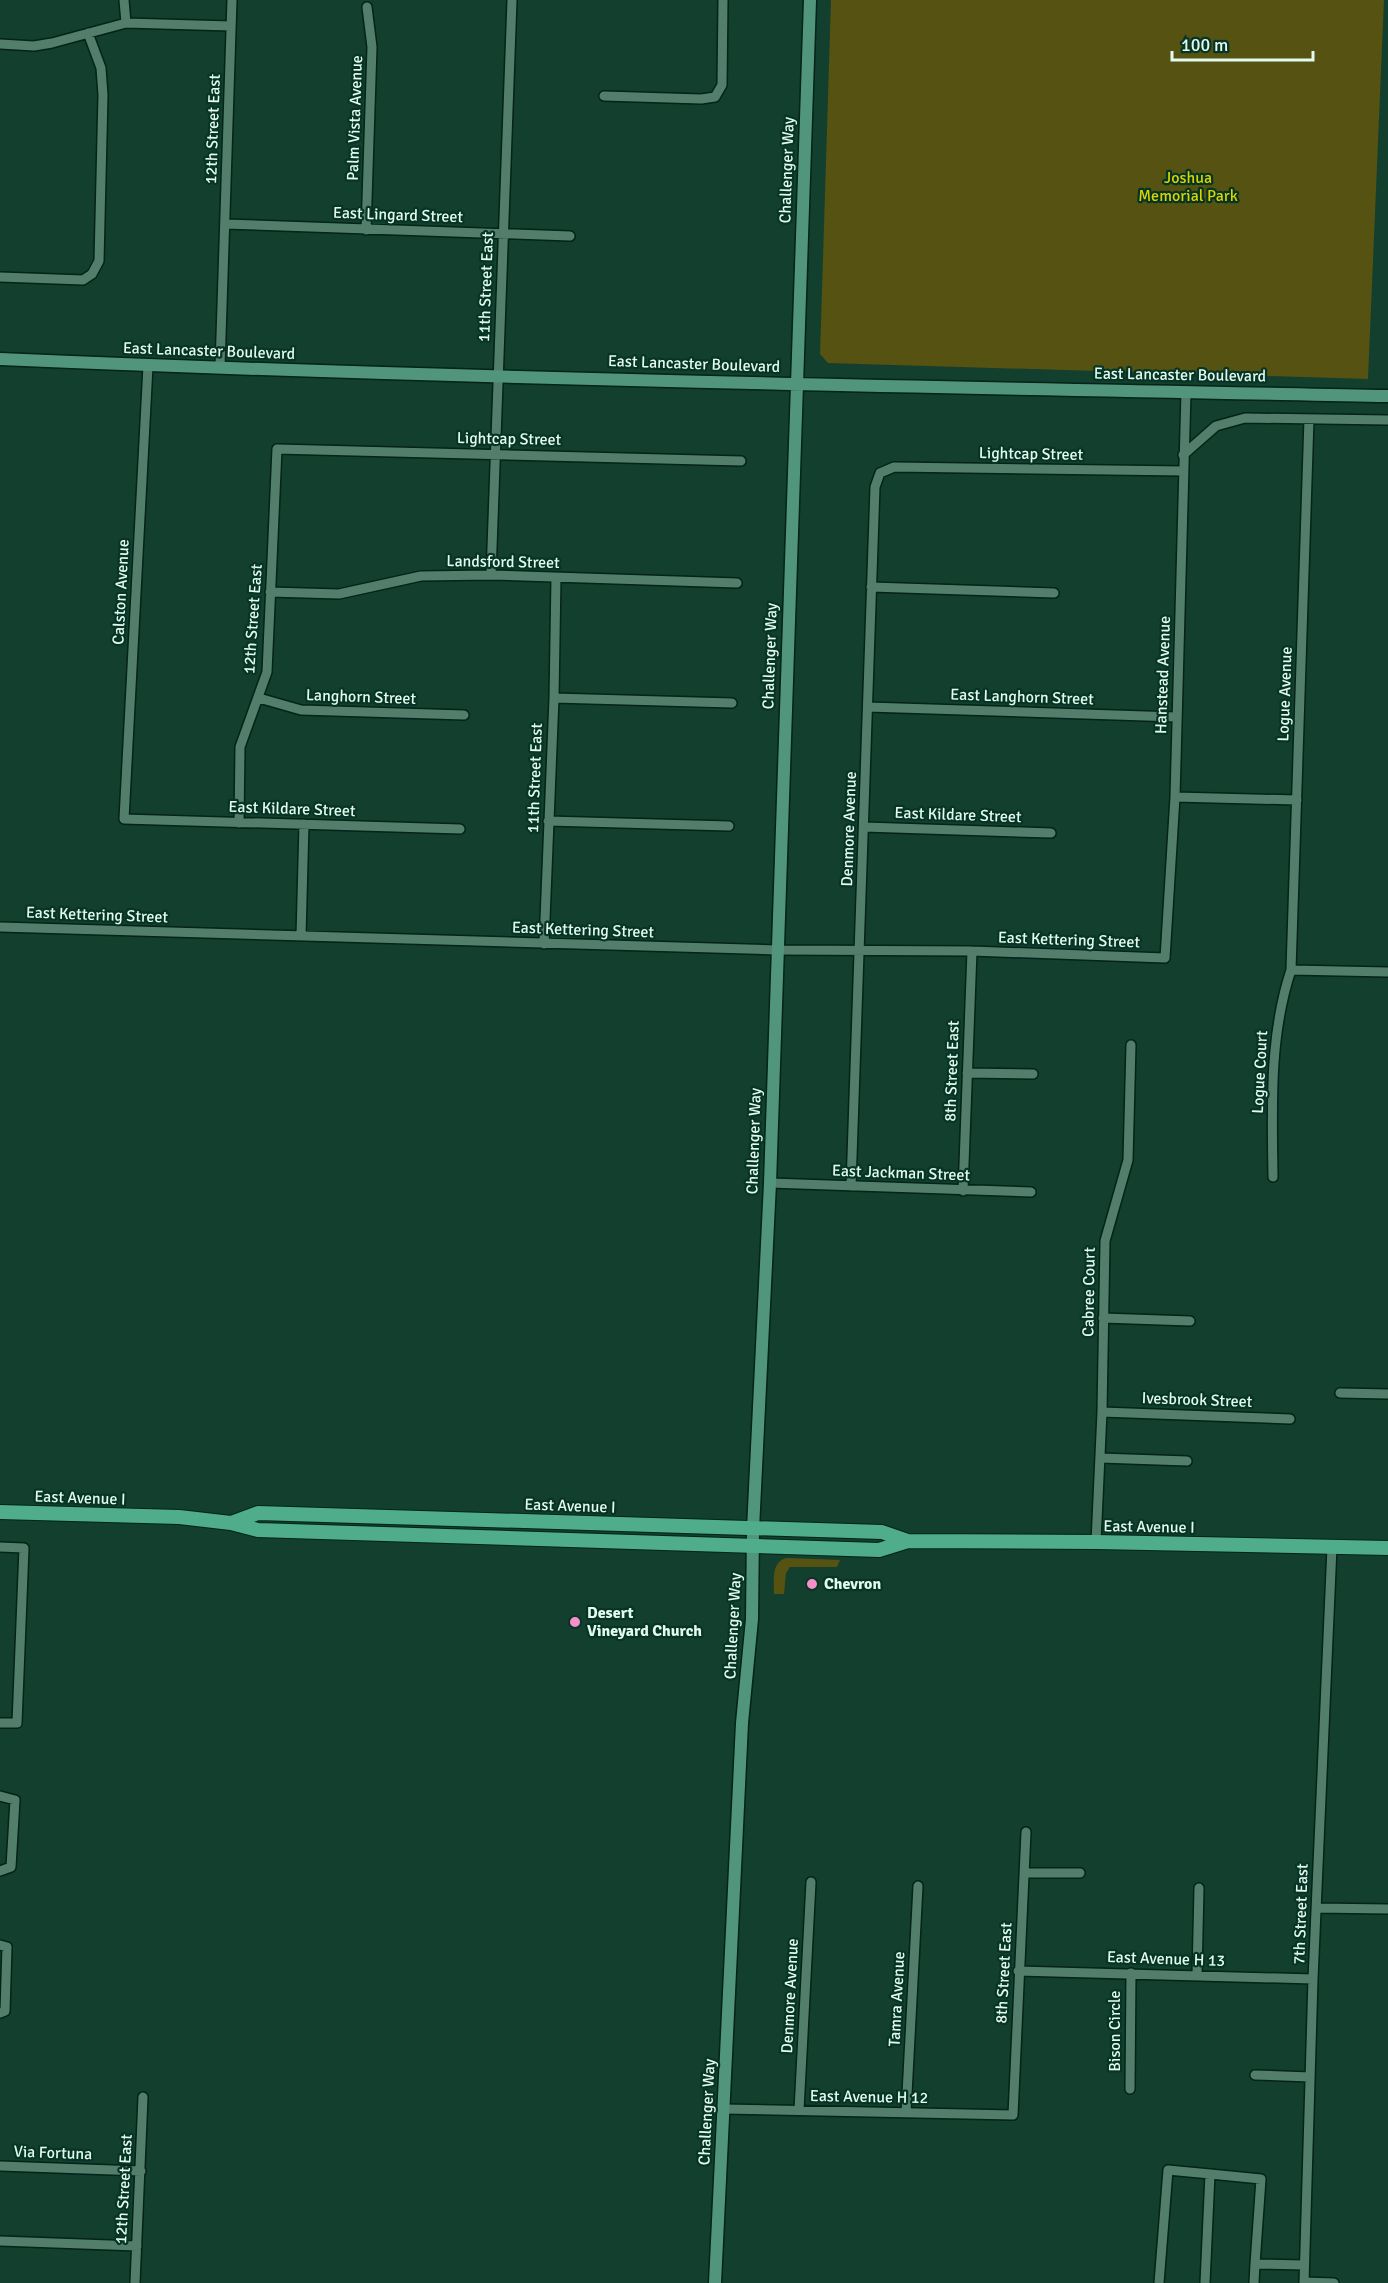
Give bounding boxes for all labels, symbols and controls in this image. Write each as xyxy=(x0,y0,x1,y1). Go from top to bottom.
scale bar xyxy=(1172,24,1313,62)
text: 100 m xyxy=(1181,34,1228,56)
street label: Palm Vista Avenue xyxy=(343,55,367,181)
street label: 12th Street East xyxy=(201,73,225,184)
street label: Challenger Way xyxy=(775,116,799,224)
park label: Joshua Memorial Park xyxy=(1138,168,1238,206)
street label: East Lingard Street xyxy=(333,203,464,227)
street label: 11th Street East xyxy=(474,231,498,342)
street label: East Lancaster Boulevard xyxy=(122,338,296,364)
street label: East Lancaster Boulevard xyxy=(607,351,781,377)
street label: East Lancaster Boulevard xyxy=(1094,363,1266,387)
street label: Lightcap Street xyxy=(457,428,562,450)
street label: Lightcap Street xyxy=(979,443,1084,465)
street label: Calston Avenue xyxy=(108,539,134,645)
street label: Landsford Street xyxy=(446,551,560,573)
street label: 12th Street East xyxy=(239,563,267,675)
street label: Challenger Way xyxy=(758,602,782,710)
street label: Hanstead Avenue xyxy=(1151,616,1175,734)
street label: Logue Avenue xyxy=(1273,646,1297,742)
street label: Langhorn Street xyxy=(306,685,417,709)
street label: East Langhorn Street xyxy=(950,685,1094,710)
street label: 11th Street East xyxy=(523,722,547,833)
street label: Denmore Avenue xyxy=(837,771,861,887)
street label: East Kildare Street xyxy=(228,797,356,821)
street label: East Kildare Street xyxy=(894,803,1022,827)
street label: East Kettering Street xyxy=(25,903,169,927)
street label: East Kettering Street xyxy=(511,918,655,942)
street label: East Kettering Street xyxy=(997,928,1141,952)
street label: 8th Street East xyxy=(940,1020,964,1122)
street label: Logue Court xyxy=(1248,1029,1272,1114)
street label: Challenger Way xyxy=(742,1087,766,1195)
street label: East Jackman Street xyxy=(832,1161,971,1185)
street label: Cabree Court xyxy=(1078,1247,1100,1337)
street label: Ivesbrook Street xyxy=(1141,1388,1253,1412)
street label: East Avenue I xyxy=(34,1486,126,1510)
street label: East Avenue I xyxy=(524,1494,616,1518)
street label: East Avenue I xyxy=(1103,1516,1195,1538)
street label: Challenger Way xyxy=(720,1572,746,1680)
place label: Chevron xyxy=(824,1574,881,1594)
marker: Chevron xyxy=(805,1577,819,1591)
place label: Desert Vineyard Church xyxy=(587,1603,702,1641)
marker: Desert Vineyard Church xyxy=(568,1615,582,1629)
street label: 7th Street East xyxy=(1289,1863,1313,1965)
street label: 8th Street East xyxy=(991,1921,1017,2024)
street label: Denmore Avenue xyxy=(777,1938,803,2054)
street label: East Avenue H 13 xyxy=(1107,1947,1225,1971)
street label: Tamra Avenue xyxy=(885,1951,909,2047)
street label: Bison Circle xyxy=(1105,1990,1125,2072)
street label: Challenger Way xyxy=(694,2058,720,2166)
street label: East Avenue H 12 xyxy=(810,2086,928,2108)
street label: 12th Street East xyxy=(111,2133,137,2244)
street label: Via Fortuna xyxy=(13,2142,93,2164)

